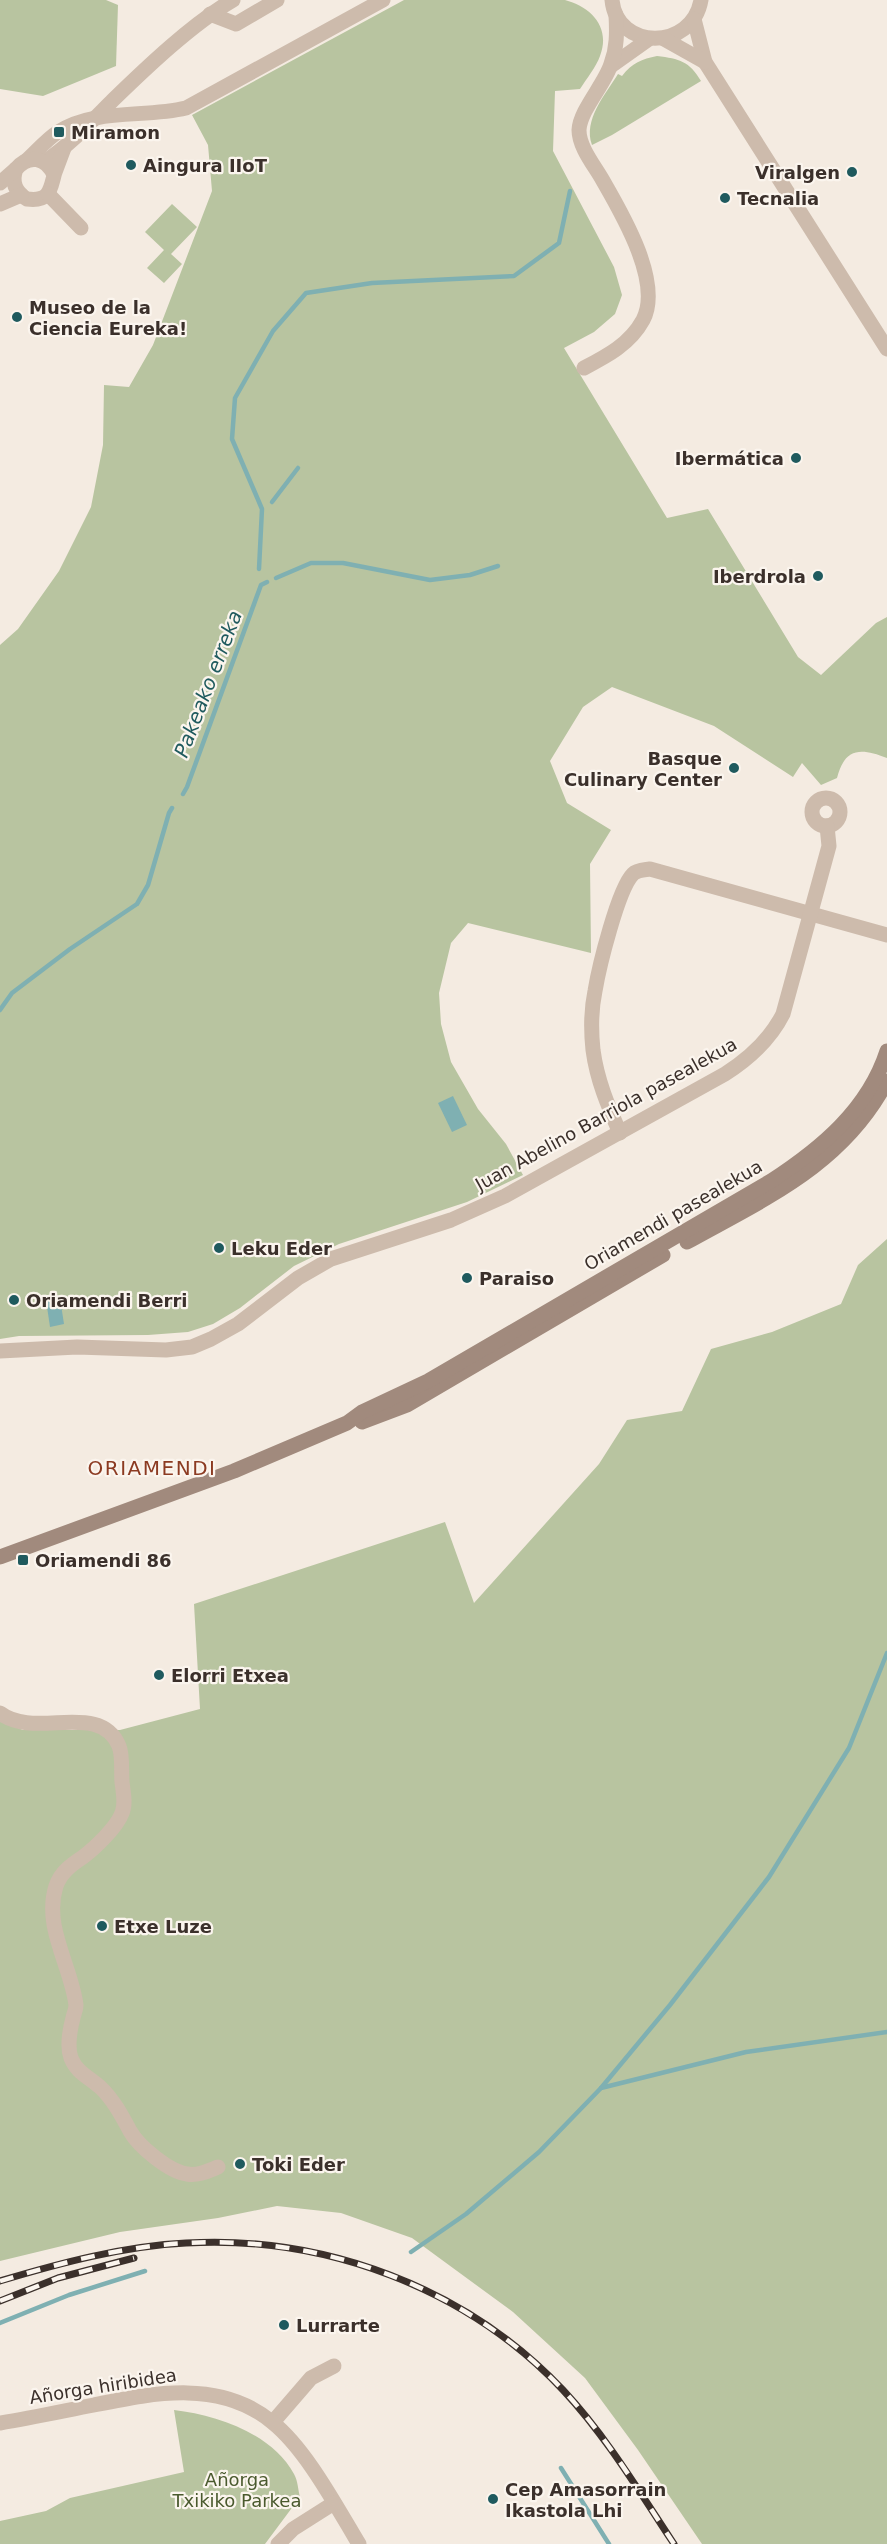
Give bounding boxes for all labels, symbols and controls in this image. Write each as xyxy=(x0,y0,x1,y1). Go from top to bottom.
place label: Miramon xyxy=(71,122,160,143)
marker: Miramon xyxy=(52,125,66,139)
place label: Aingura IIoT xyxy=(143,155,268,176)
marker: Aingura IIoT xyxy=(124,158,138,172)
place label: Viralgen xyxy=(755,162,840,183)
marker: Viralgen xyxy=(845,165,859,179)
place label: Tecnalia xyxy=(737,188,819,209)
marker: Tecnalia xyxy=(718,191,732,205)
place label: Museo de la Ciencia Eureka! xyxy=(29,297,187,339)
marker: Museo de la Ciencia Eureka! xyxy=(10,310,24,324)
place label: Ibermática xyxy=(675,448,784,469)
marker: Ibermática xyxy=(789,451,803,465)
place label: Iberdrola xyxy=(713,566,806,587)
marker: Iberdrola xyxy=(811,569,825,583)
water label: Pakeako erreka xyxy=(169,607,247,761)
place label: Basque Culinary Center xyxy=(564,748,722,790)
marker: Basque Culinary Center xyxy=(727,761,741,775)
street label: Juan Abelino Barriola pasealekua xyxy=(471,1033,740,1195)
street label: Oriamendi pasealekua xyxy=(580,1155,766,1275)
place label: Leku Eder xyxy=(231,1238,332,1259)
marker: Leku Eder xyxy=(212,1241,226,1255)
place label: Paraiso xyxy=(479,1268,554,1289)
marker: Paraiso xyxy=(460,1271,474,1285)
place label: Oriamendi Berri xyxy=(26,1290,187,1311)
marker: Oriamendi Berri xyxy=(7,1293,21,1307)
district label: ORIAMENDI xyxy=(88,1456,216,1480)
place label: Oriamendi 86 xyxy=(35,1550,172,1571)
marker: Oriamendi 86 xyxy=(16,1553,30,1567)
place label: Elorri Etxea xyxy=(171,1665,289,1686)
marker: Elorri Etxea xyxy=(152,1668,166,1682)
place label: Etxe Luze xyxy=(114,1916,212,1937)
marker: Etxe Luze xyxy=(95,1919,109,1933)
place label: Toki Eder xyxy=(252,2154,345,2175)
marker: Toki Eder xyxy=(233,2157,247,2171)
place label: Lurrarte xyxy=(296,2315,380,2336)
marker: Lurrarte xyxy=(277,2318,291,2332)
street label: Añorga hiribidea xyxy=(28,2364,178,2408)
park label: Añorga Txikiko Parkea xyxy=(172,2469,301,2511)
place label: Cep Amasorrain Ikastola Lhi xyxy=(505,2479,666,2521)
marker: Cep Amasorrain Ikastola Lhi xyxy=(486,2492,500,2506)

